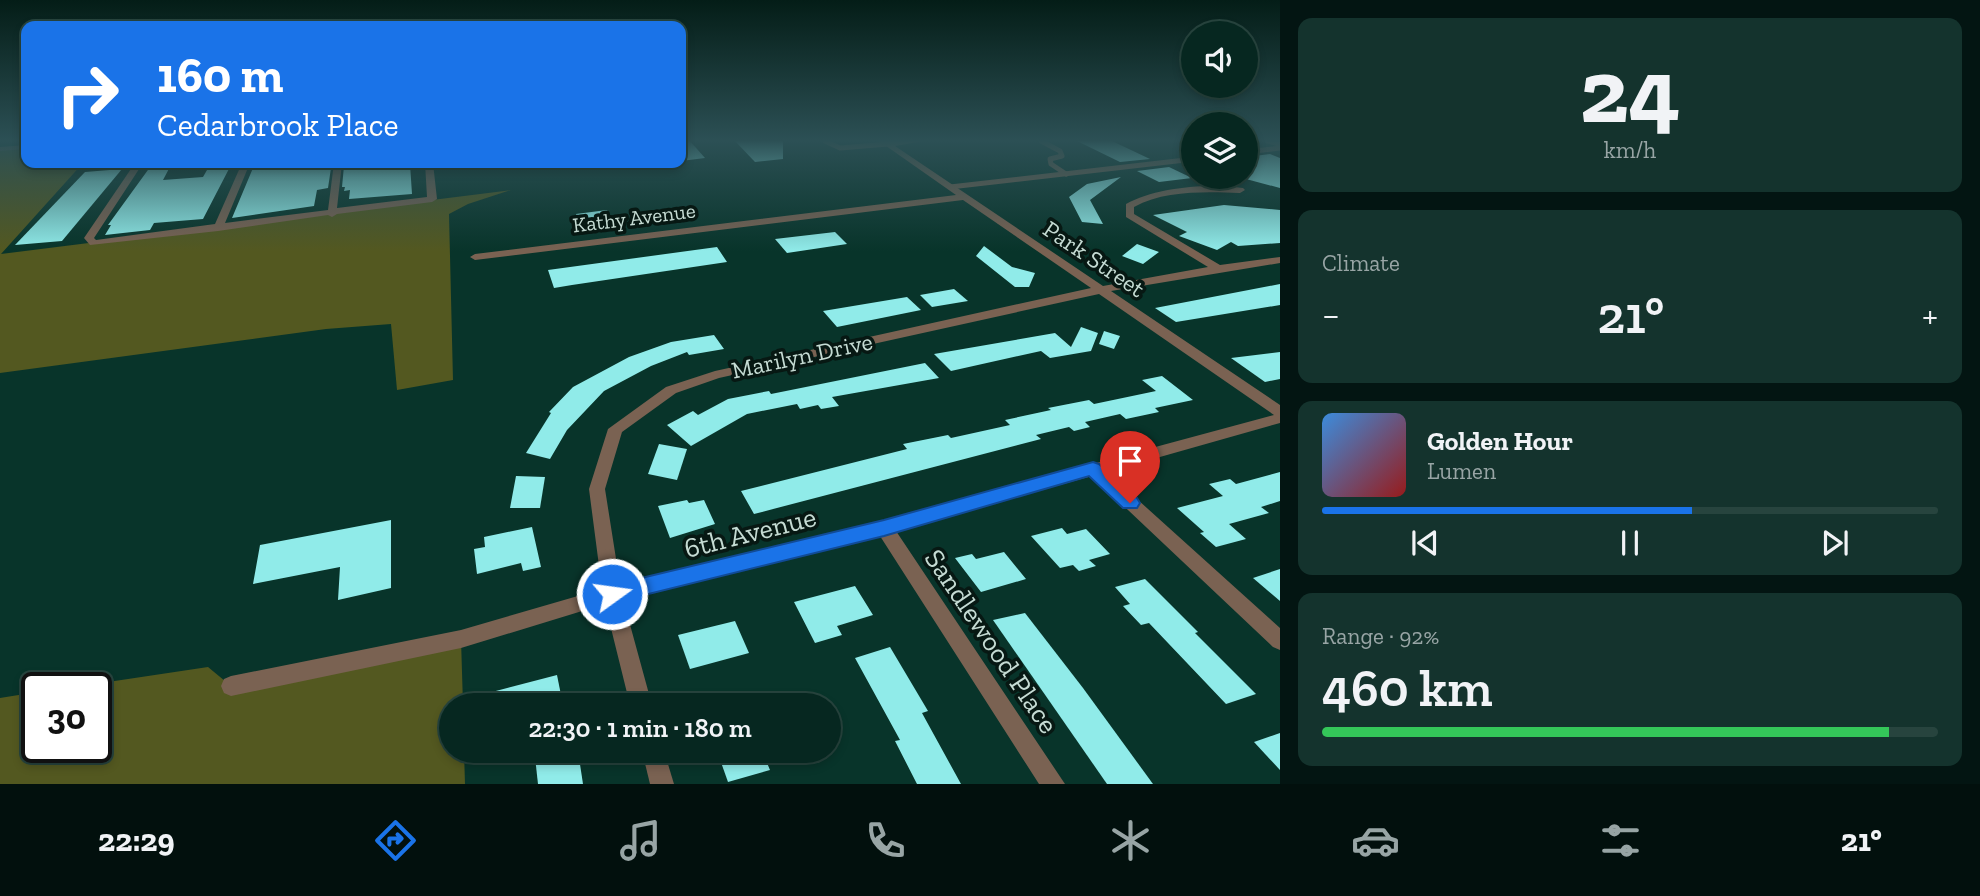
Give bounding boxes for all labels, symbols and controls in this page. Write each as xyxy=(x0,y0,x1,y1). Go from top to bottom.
map controls xyxy=(1181,21,1258,189)
button: sound xyxy=(1181,21,1258,98)
text: 24 xyxy=(1580,36,1680,145)
text: 160 m xyxy=(157,46,283,105)
icon: right xyxy=(42,49,133,140)
text: Cedarbrook Place xyxy=(157,106,399,144)
button: layers xyxy=(1181,112,1258,189)
text: km/h xyxy=(1604,136,1656,164)
street label: Kathy Avenue xyxy=(571,198,697,237)
street label: Park Street xyxy=(1038,214,1151,303)
text: Climate xyxy=(1322,249,1400,277)
text: 21° xyxy=(1598,284,1664,346)
text: − xyxy=(1322,292,1340,338)
text: + xyxy=(1922,292,1938,338)
street label: Marilyn Drive xyxy=(729,326,875,385)
text: Golden Hour xyxy=(1427,425,1573,457)
pin xyxy=(1100,431,1160,503)
icon: arrive xyxy=(1111,442,1149,480)
text: Lumen xyxy=(1427,457,1496,485)
street label: 6th Avenue xyxy=(681,500,820,565)
icon: previous xyxy=(1406,524,1444,562)
icon: pause xyxy=(1611,524,1649,562)
icon: next xyxy=(1816,524,1854,562)
street label: Sandlewood Place xyxy=(918,543,1065,740)
position arrow xyxy=(575,557,649,631)
text: Range · 92% xyxy=(1322,622,1439,650)
text: 460 km xyxy=(1322,657,1493,719)
speed limit sign: 30 xyxy=(21,672,112,763)
text: 22:30 · 1 min · 180 m xyxy=(528,712,752,744)
icon: directions xyxy=(371,816,420,865)
icon: music xyxy=(616,816,665,865)
icon: phone xyxy=(861,816,910,865)
icon: climate xyxy=(1106,816,1155,865)
icon: car xyxy=(1351,816,1400,865)
icon: filters xyxy=(1596,816,1645,865)
text: 22:29 xyxy=(98,821,175,859)
text: 21° xyxy=(1841,821,1882,859)

